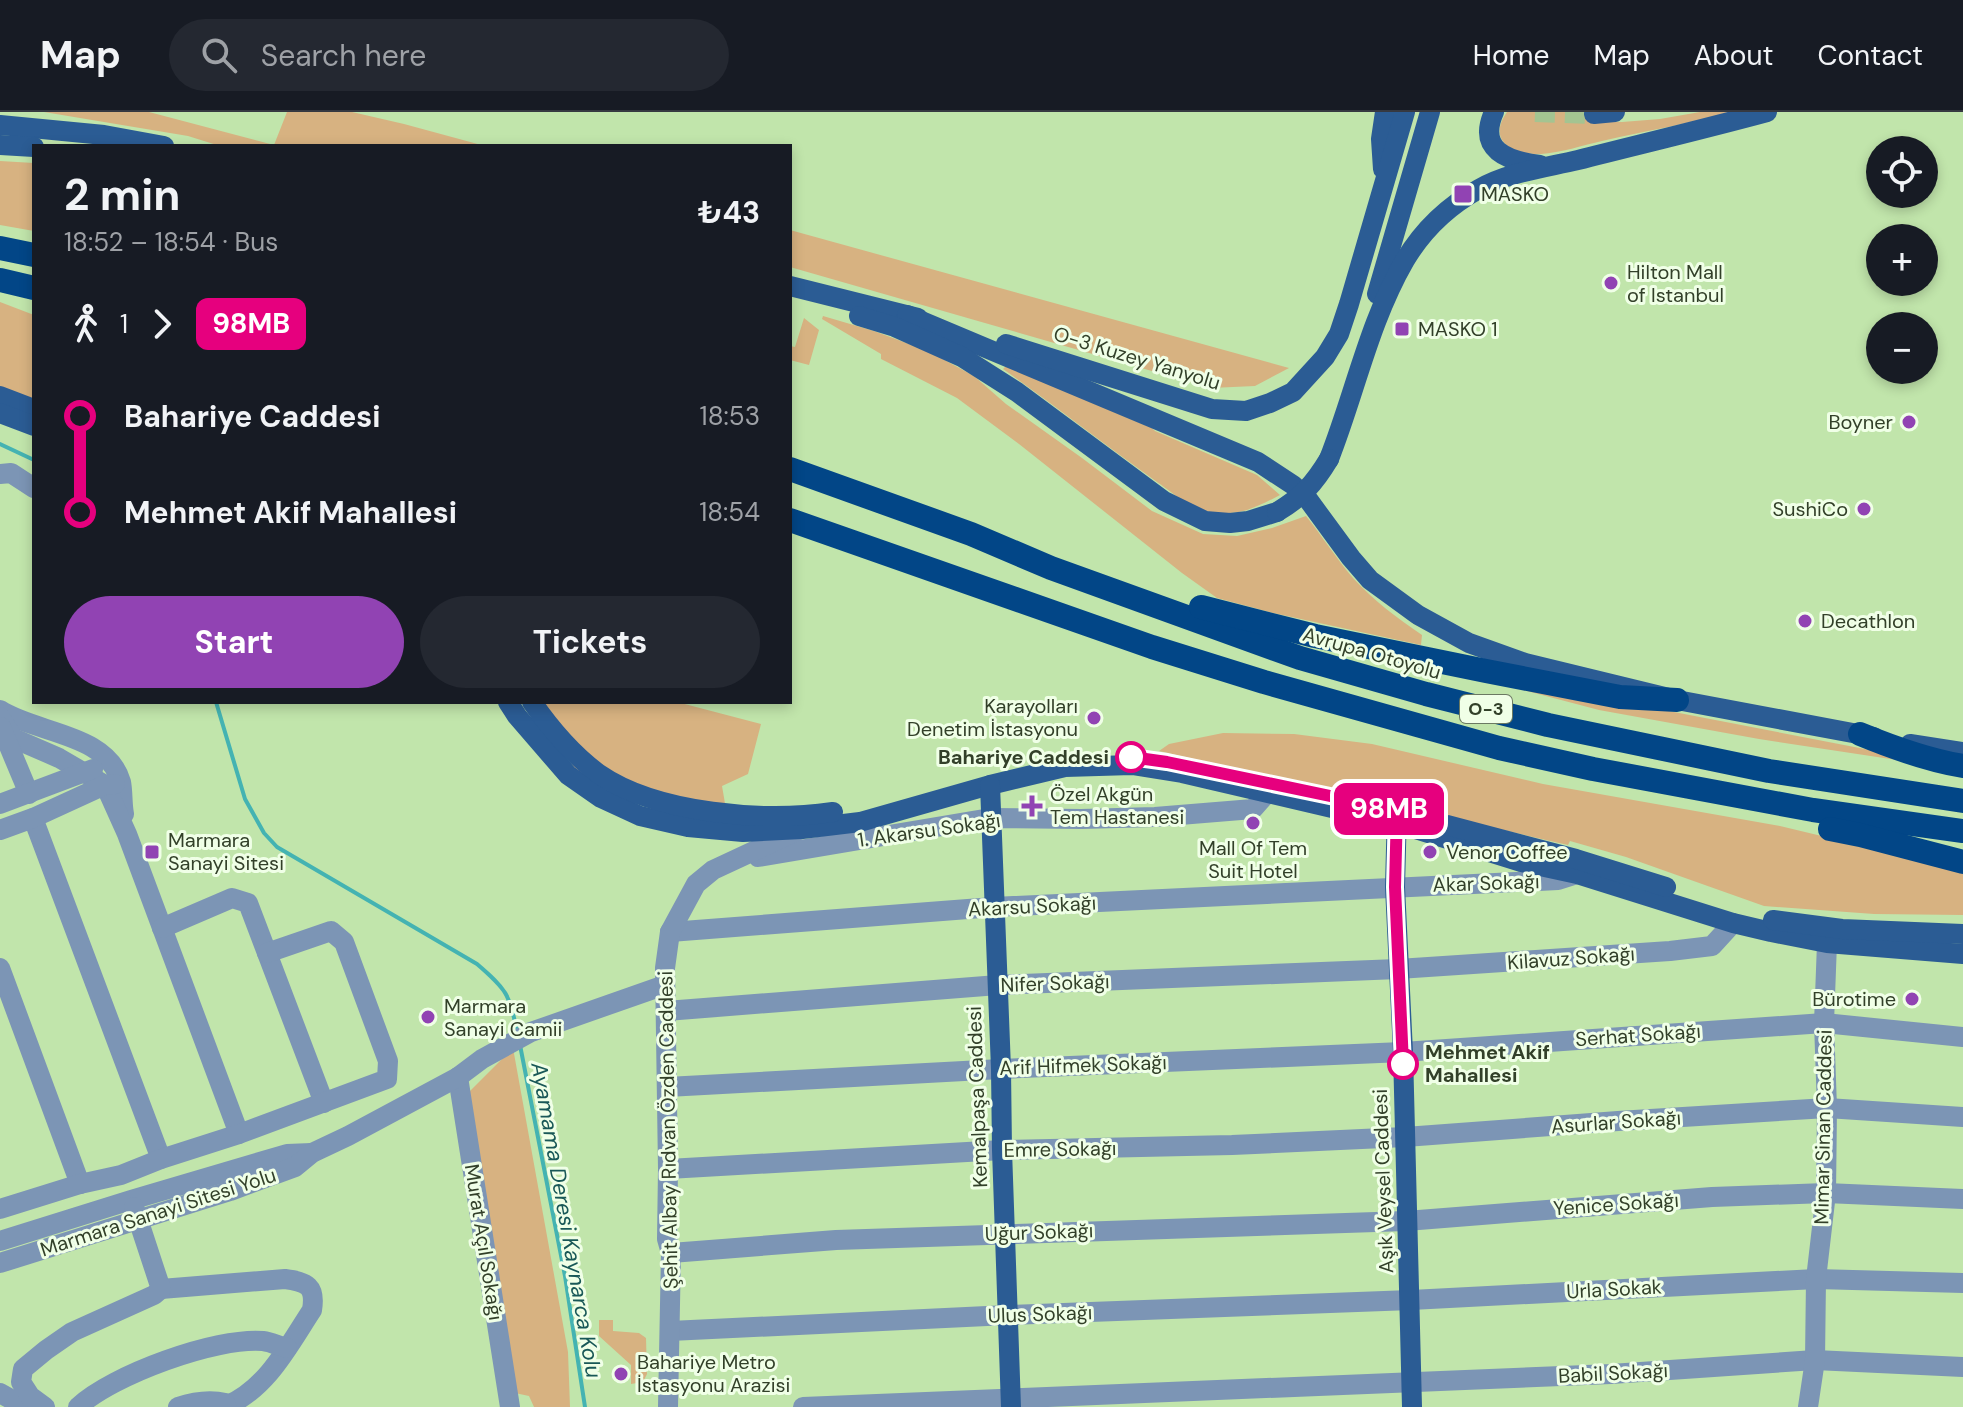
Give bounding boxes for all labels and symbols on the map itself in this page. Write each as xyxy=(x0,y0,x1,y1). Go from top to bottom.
place label: MASKO xyxy=(1481,181,1549,207)
marker: MASKO xyxy=(1452,183,1474,205)
place label: Hilton Mall of Istanbul xyxy=(1627,259,1724,308)
marker: Hilton Mall of Istanbul xyxy=(1602,274,1620,292)
place label: MASKO 1 xyxy=(1418,316,1498,342)
street label: O-3 Kuzey Yanyolu xyxy=(1050,320,1224,396)
marker: MASKO 1 xyxy=(1393,320,1411,338)
place label: Boyner xyxy=(1829,409,1893,435)
marker: Boyner xyxy=(1900,413,1918,431)
place label: SushiCo xyxy=(1772,496,1848,522)
marker: SushiCo xyxy=(1855,500,1873,518)
place label: Decathlon xyxy=(1821,608,1915,634)
marker: Decathlon xyxy=(1796,612,1814,630)
street label: Avrupa Otoyolu xyxy=(1300,621,1444,685)
place label: Karayolları Denetim İstasyonu xyxy=(907,693,1078,742)
road number: O-3 xyxy=(1460,695,1512,723)
marker: Karayolları Denetim İstasyonu xyxy=(1085,709,1103,727)
marker: Bahariye Caddesi xyxy=(1116,742,1146,772)
place label: Bahariye Caddesi xyxy=(938,744,1109,770)
place label: Özel Akgün Tem Hastanesi xyxy=(1050,781,1184,830)
line badge: 98MB xyxy=(1333,783,1445,835)
marker: Özel Akgün Tem Hastanesi xyxy=(1021,795,1043,817)
street label: 1. Akarsu Sokağı xyxy=(856,807,1002,853)
marker: Mall Of Tem Suit Hotel xyxy=(1244,814,1262,832)
place label: Marmara Sanayi Sitesi xyxy=(168,827,284,876)
place label: Mall Of Tem Suit Hotel xyxy=(1199,835,1307,884)
place label: Venor Coffee xyxy=(1446,839,1568,865)
marker: Marmara Sanayi Sitesi xyxy=(143,843,161,861)
marker: Venor Coffee xyxy=(1421,843,1439,861)
street label: Akar Sokağı xyxy=(1432,868,1540,898)
street label: Akarsu Sokağı xyxy=(967,890,1097,922)
street label: Kilavuz Sokağı xyxy=(1506,941,1636,975)
street label: Nifer Sokağı xyxy=(1000,968,1110,998)
street label: Şehit Albay Rıdvan Özden Caddesi xyxy=(652,971,684,1289)
place label: Bürotime xyxy=(1812,986,1896,1012)
marker: Bürotime xyxy=(1903,990,1921,1008)
place label: Marmara Sanayi Camii xyxy=(444,993,562,1042)
street label: Kemalpaşa Caddesi xyxy=(961,1006,993,1188)
marker: Marmara Sanayi Camii xyxy=(419,1008,437,1026)
street label: Serhat Sokağı xyxy=(1574,1018,1702,1052)
street label: Mimar Sinan Caddesi xyxy=(1808,1029,1838,1225)
place label: Mehmet Akif Mahallesi xyxy=(1425,1039,1550,1088)
street label: Arif Hifmek Sokağı xyxy=(999,1049,1167,1081)
marker: Mehmet Akif Mahallesi xyxy=(1388,1049,1418,1079)
water label: Ayamama Deresi Kaynarca Kolu xyxy=(524,1059,609,1381)
street label: Aşık Veysel Caddesi xyxy=(1367,1088,1399,1274)
street label: Asurlar Sokağı xyxy=(1550,1104,1682,1140)
street label: Emre Sokağı xyxy=(1003,1135,1117,1163)
street label: Marmara Sanayi Sitesi Yolu xyxy=(37,1162,279,1262)
street label: Murat Açıl Sokağı xyxy=(459,1162,509,1322)
street label: Yenice Sokağı xyxy=(1552,1187,1680,1221)
street label: Uğur Sokağı xyxy=(984,1217,1094,1247)
street label: Urla Sokak xyxy=(1566,1274,1662,1304)
street label: Ulus Sokağı xyxy=(987,1299,1093,1329)
place label: Bahariye Metro İstasyonu Arazisi xyxy=(637,1349,790,1398)
street label: Babil Sokağı xyxy=(1557,1357,1669,1389)
marker: Bahariye Metro İstasyonu Arazisi xyxy=(612,1365,630,1383)

